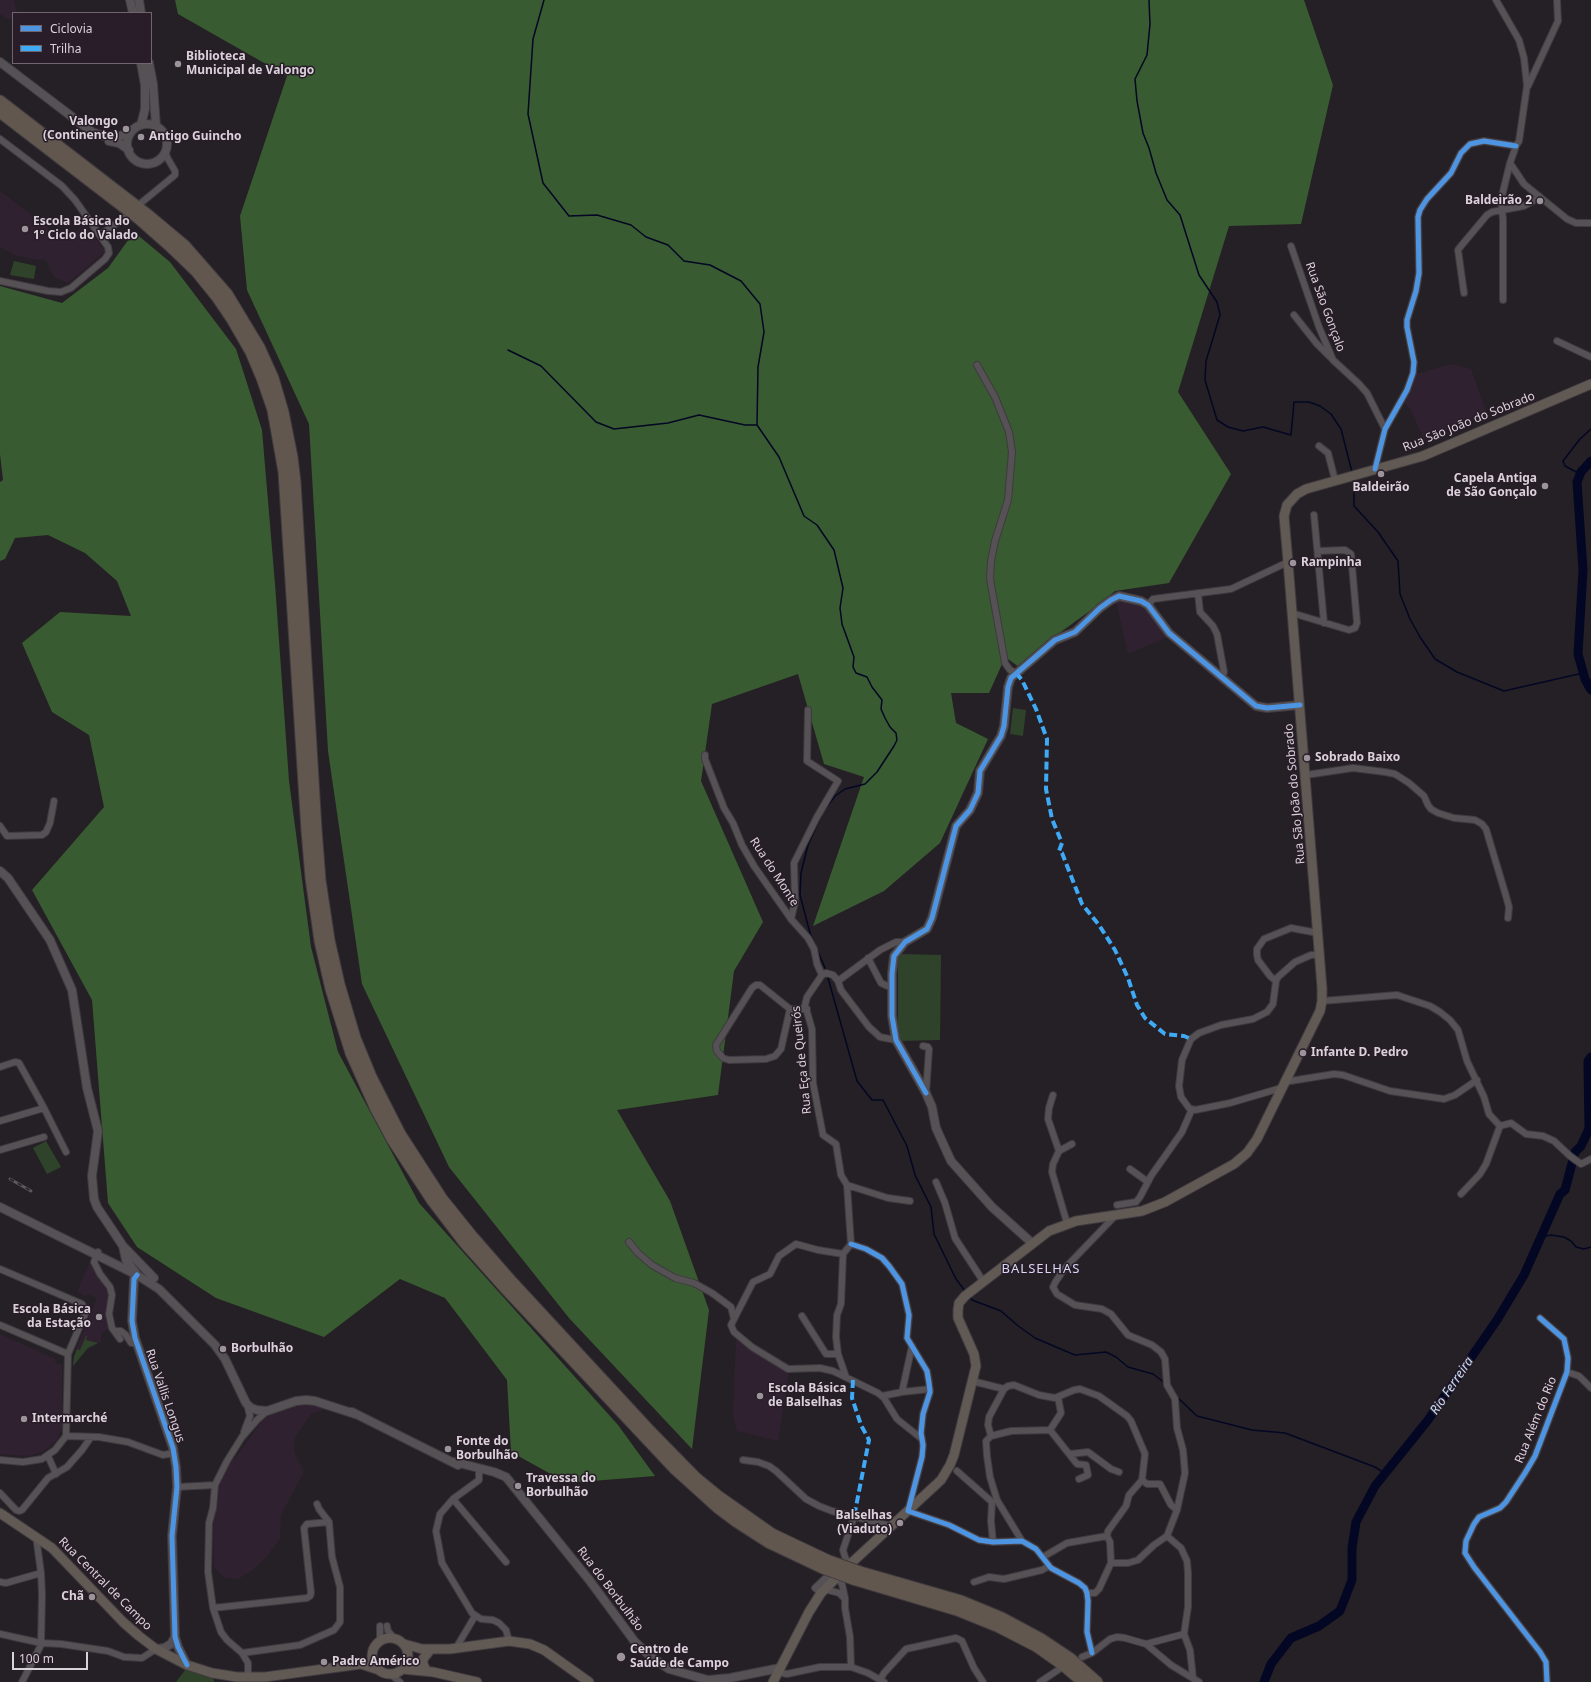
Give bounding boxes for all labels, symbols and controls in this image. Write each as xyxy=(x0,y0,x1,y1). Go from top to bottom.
legend xyxy=(12,12,152,64)
text: Ciclovia xyxy=(50,20,92,37)
text: Trilha xyxy=(50,40,81,57)
place label: Biblioteca Municipal de Valongo xyxy=(186,50,314,78)
marker: Biblioteca Municipal de Valongo xyxy=(173,59,183,69)
place label: Valongo (Continente) xyxy=(43,115,118,143)
marker: Valongo (Continente) xyxy=(121,124,131,134)
place label: Antigo Guincho xyxy=(149,130,241,144)
marker: Antigo Guincho xyxy=(136,132,146,142)
place label: Baldeirão 2 xyxy=(1465,194,1532,208)
marker: Baldeirão 2 xyxy=(1535,196,1545,206)
place label: Escola Básica do 1º Ciclo do Valado xyxy=(33,215,138,243)
marker: Escola Básica do 1º Ciclo do Valado xyxy=(20,224,30,234)
street label: Rua São Gonçalo xyxy=(1302,260,1348,354)
street label: Rua São João do Sobrado xyxy=(1401,389,1537,455)
marker: Baldeirão xyxy=(1376,469,1386,479)
place label: Capela Antiga de São Gonçalo xyxy=(1446,472,1537,500)
place label: Baldeirão xyxy=(1353,481,1409,495)
marker: Capela Antiga de São Gonçalo xyxy=(1540,481,1550,491)
place label: Rampinha xyxy=(1301,556,1362,570)
marker: Rampinha xyxy=(1288,558,1298,568)
street label: Rua São João do Sobrado xyxy=(1282,723,1308,865)
place label: Sobrado Baixo xyxy=(1315,751,1400,765)
marker: Sobrado Baixo xyxy=(1302,753,1312,763)
street label: Rua do Monte xyxy=(746,835,802,909)
street label: Rua Eça de Queirós xyxy=(789,1005,815,1115)
place label: Infante D. Pedro xyxy=(1311,1046,1408,1060)
marker: Infante D. Pedro xyxy=(1298,1048,1308,1058)
district label: BALSELHAS xyxy=(1002,1261,1080,1277)
place label: Escola Básica da Estação xyxy=(13,1303,91,1331)
marker: Escola Básica da Estação xyxy=(94,1312,104,1322)
place label: Borbulhão xyxy=(231,1342,293,1356)
marker: Borbulhão xyxy=(218,1344,228,1354)
street label: Rua Vallis Longus xyxy=(142,1347,188,1445)
water label: Rio Ferreira xyxy=(1427,1354,1477,1418)
street label: Rua Além do Rio xyxy=(1512,1375,1560,1465)
place label: Escola Básica de Balselhas xyxy=(768,1382,846,1410)
marker: Escola Básica de Balselhas xyxy=(755,1391,765,1401)
place label: Intermarché xyxy=(32,1412,107,1426)
marker: Intermarché xyxy=(19,1414,29,1424)
place label: Fonte do Borbulhão xyxy=(456,1435,518,1463)
marker: Fonte do Borbulhão xyxy=(443,1444,453,1454)
place label: Travessa do Borbulhão xyxy=(526,1472,596,1500)
marker: Travessa do Borbulhão xyxy=(513,1481,523,1491)
place label: Balselhas (Viaduto) xyxy=(835,1509,892,1537)
marker: Balselhas (Viaduto) xyxy=(895,1518,905,1528)
street label: Rua Central de Campo xyxy=(55,1534,155,1634)
street label: Rua do Borbulhão xyxy=(574,1544,646,1634)
place label: Chã xyxy=(61,1590,84,1604)
marker: Chã xyxy=(87,1592,97,1602)
place label: Centro de Saúde de Campo xyxy=(630,1643,729,1671)
scale bar xyxy=(14,1644,90,1670)
text: 100 m xyxy=(19,1650,54,1667)
marker: Centro de Saúde de Campo xyxy=(615,1651,627,1663)
place label: Padre Américo xyxy=(332,1655,419,1669)
marker: Padre Américo xyxy=(319,1657,329,1667)

